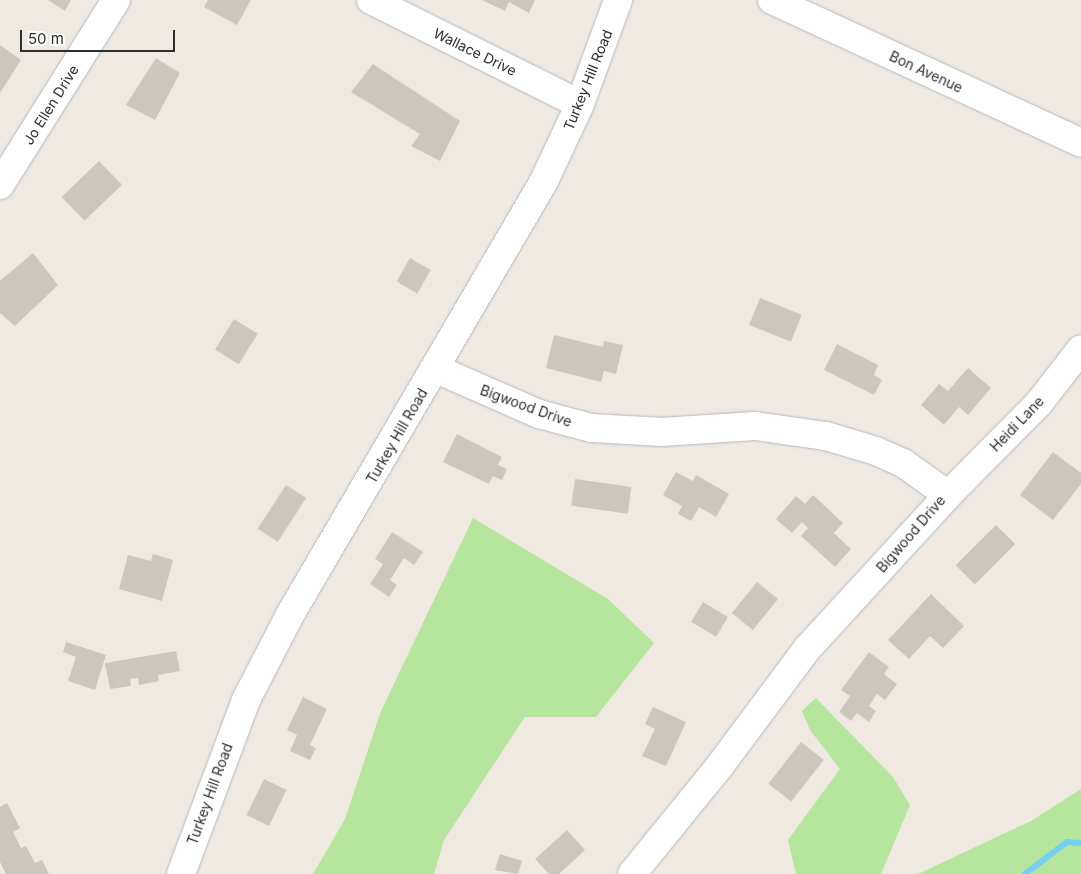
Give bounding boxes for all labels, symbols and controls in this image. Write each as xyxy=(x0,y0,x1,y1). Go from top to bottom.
scale bar xyxy=(22,20,178,52)
street label: Wallace Drive xyxy=(431,25,519,79)
street label: Turkey Hill Road xyxy=(560,27,616,133)
text: 50 m xyxy=(28,29,64,48)
street label: Bon Avenue xyxy=(887,48,965,96)
street label: Jo Ellen Drive xyxy=(20,62,82,148)
street label: Bigwood Drive xyxy=(478,382,574,430)
street label: Turkey Hill Road xyxy=(363,385,431,487)
street label: Heidi Lane xyxy=(987,393,1047,455)
street label: Bigwood Drive xyxy=(873,492,949,576)
street label: Turkey Hill Road xyxy=(184,741,236,847)

